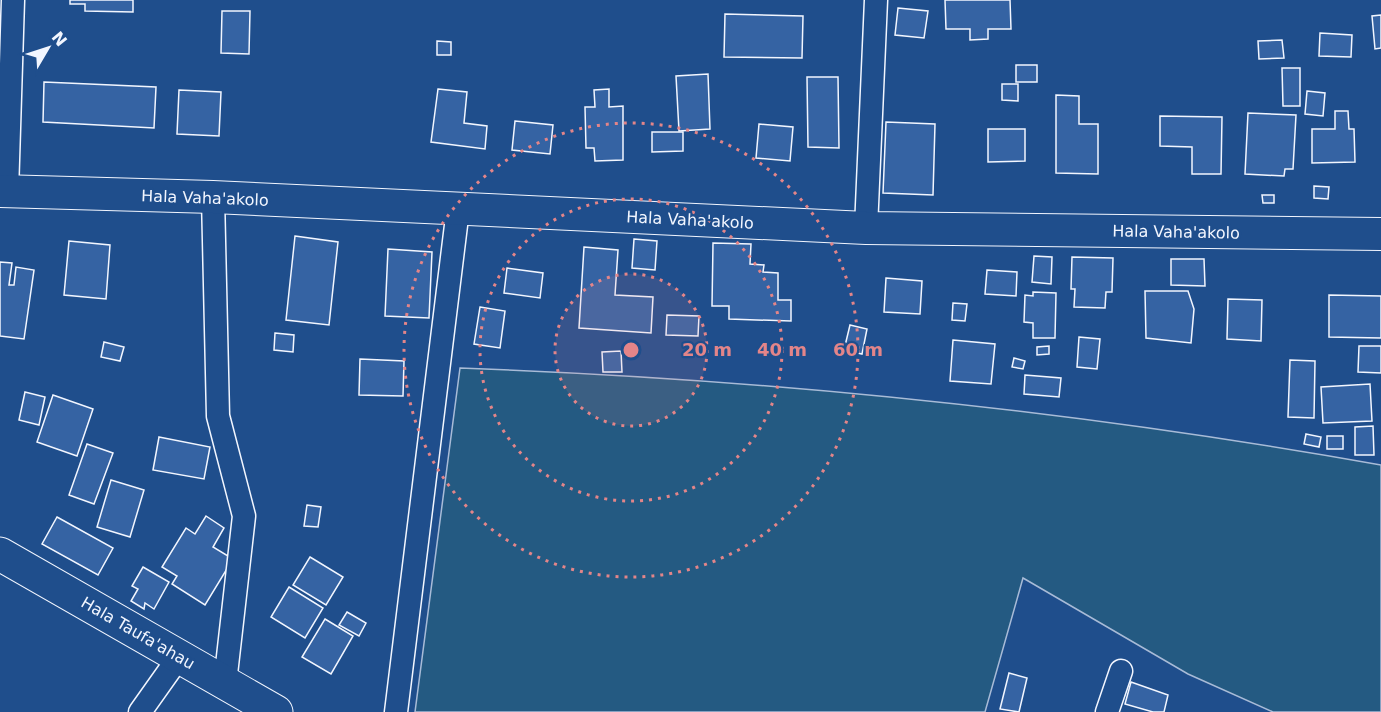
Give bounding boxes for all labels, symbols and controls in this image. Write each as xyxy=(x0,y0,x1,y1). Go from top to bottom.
north arrow xyxy=(18,18,78,78)
text: N xyxy=(48,28,71,50)
street label: Hala Vaha'akolo xyxy=(141,186,269,210)
street label: Hala Vaha'akolo xyxy=(626,207,754,233)
street label: Hala Vaha'akolo xyxy=(1112,221,1240,243)
text: 20 m xyxy=(682,339,732,360)
text: 40 m xyxy=(757,339,807,360)
text: 60 m xyxy=(833,339,883,360)
centre of rings xyxy=(621,340,641,360)
street label: Hala Taufa'ahau xyxy=(78,593,198,673)

